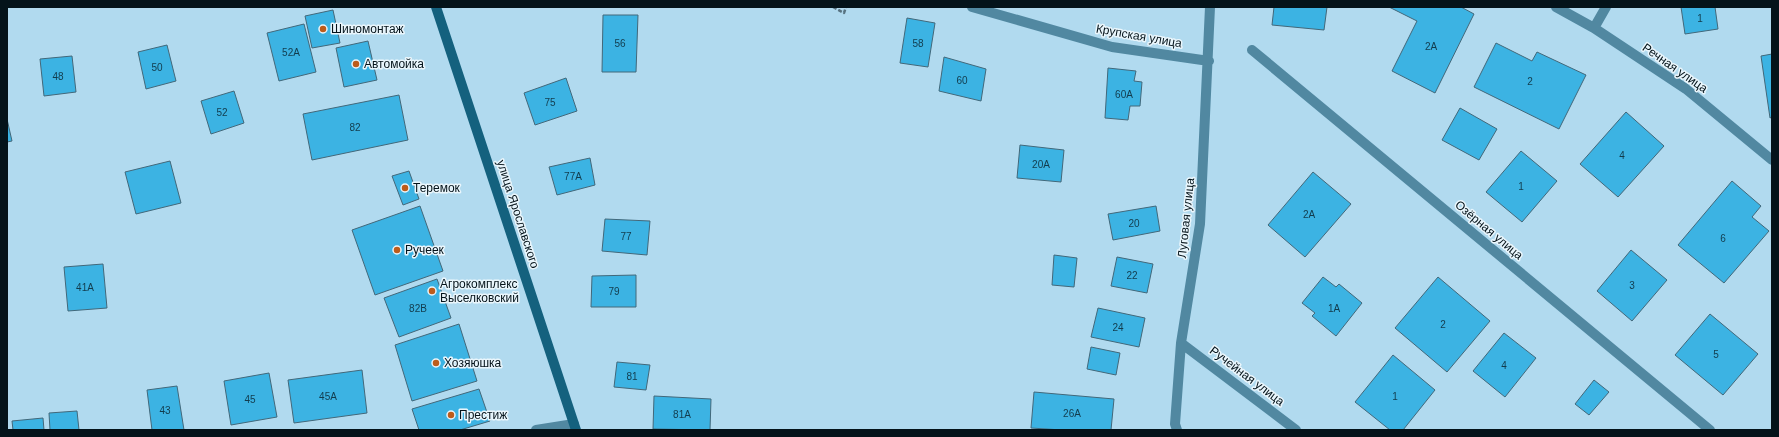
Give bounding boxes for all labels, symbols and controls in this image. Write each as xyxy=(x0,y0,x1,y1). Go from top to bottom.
house number: 1 xyxy=(1697,13,1703,24)
place label: Шиномонтаж xyxy=(331,22,404,36)
street label: Крупская улица xyxy=(1095,22,1183,51)
marker: Шиномонтаж xyxy=(318,24,328,34)
house number: 56 xyxy=(614,38,626,49)
house number: 58 xyxy=(912,38,924,49)
street label: Речная улица xyxy=(1640,40,1710,96)
house number: 2А xyxy=(1425,41,1437,52)
house number: 52А xyxy=(282,47,300,58)
place label: Автомойка xyxy=(364,57,424,71)
marker: Автомойка xyxy=(351,59,361,69)
house number: 50 xyxy=(151,62,163,73)
house number: 48 xyxy=(52,71,64,82)
house number: 60 xyxy=(956,75,968,86)
house number: 2 xyxy=(1527,76,1533,87)
house number: 60А xyxy=(1115,89,1133,100)
house number: 75 xyxy=(544,97,556,108)
house number: 52 xyxy=(216,107,228,118)
house number: 82 xyxy=(349,122,361,133)
house number: 4 xyxy=(1619,150,1625,161)
street label: улица Ярославского xyxy=(494,158,542,270)
house number: 20А xyxy=(1032,159,1050,170)
house number: 77А xyxy=(564,171,582,182)
street label: Луговая улица xyxy=(1175,177,1197,259)
place label: Теремок xyxy=(413,181,461,195)
house number: 1 xyxy=(1518,181,1524,192)
marker: Теремок xyxy=(400,183,410,193)
street label: Озёрная улица xyxy=(1452,198,1526,263)
house number: 2А xyxy=(1303,209,1315,220)
house number: 20 xyxy=(1128,218,1140,229)
house number: 77 xyxy=(620,231,632,242)
house number: 6 xyxy=(1720,233,1726,244)
place label: Ручеек xyxy=(405,243,445,257)
marker: Ручеек xyxy=(392,245,402,255)
house number: 22 xyxy=(1126,270,1138,281)
place label: Агрокомплекс Выселковский xyxy=(440,277,519,305)
house number: 3 xyxy=(1629,280,1635,291)
house number: 41А xyxy=(76,282,94,293)
marker: Агрокомплекс Выселковский xyxy=(427,286,437,296)
house number: 79 xyxy=(608,286,620,297)
house number: 82В xyxy=(409,303,427,314)
house number: 1А xyxy=(1328,303,1340,314)
house number: 2 xyxy=(1440,319,1446,330)
house number: 24 xyxy=(1112,322,1124,333)
street label: Ручейная улица xyxy=(1207,343,1287,409)
house number: 5 xyxy=(1713,349,1719,360)
place label: Хозяюшка xyxy=(444,356,502,370)
marker: Хозяюшка xyxy=(431,358,441,368)
house number: 4 xyxy=(1501,360,1507,371)
house number: 81 xyxy=(626,371,638,382)
house number: 45А xyxy=(319,391,337,402)
house number: 1 xyxy=(1392,391,1398,402)
house number: 45 xyxy=(244,394,256,405)
house number: 43 xyxy=(159,405,171,416)
place label: Престиж xyxy=(459,408,507,422)
house number: 26А xyxy=(1063,408,1081,419)
house number: 81А xyxy=(673,409,691,420)
marker: Престиж xyxy=(446,410,456,420)

